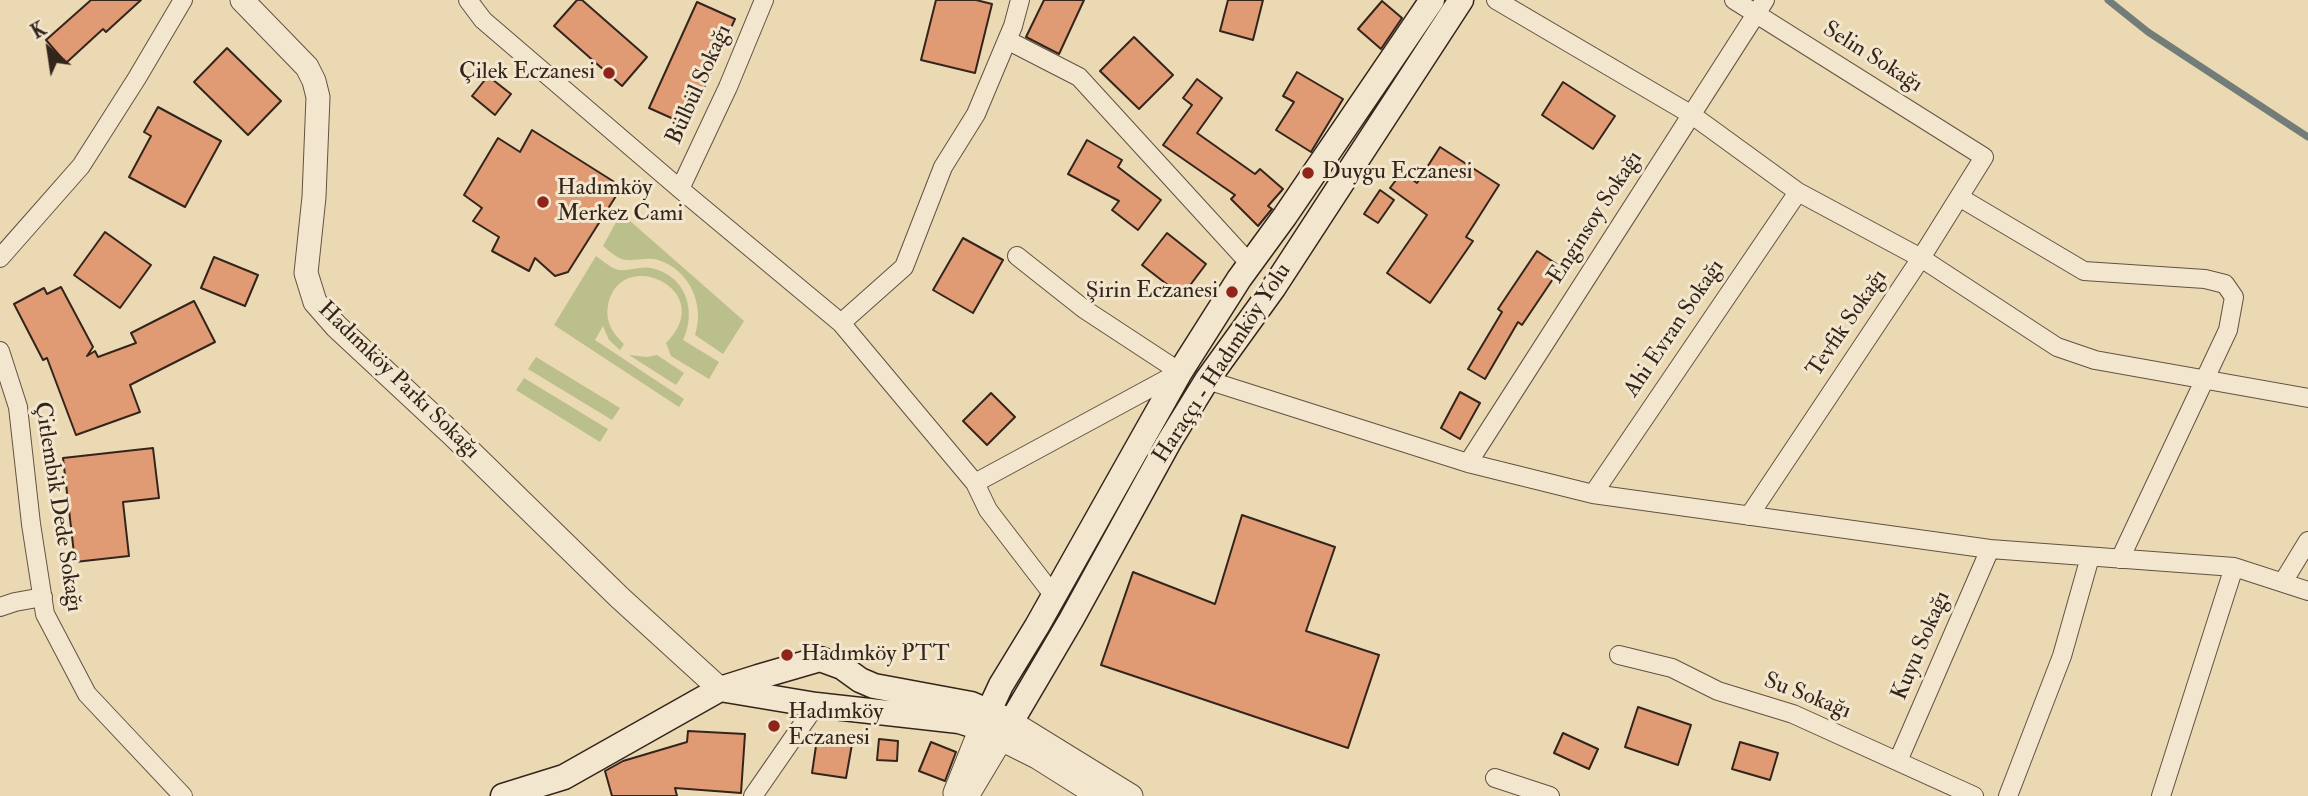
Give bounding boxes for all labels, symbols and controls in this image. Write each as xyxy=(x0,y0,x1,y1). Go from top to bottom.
north arrow xyxy=(14,14,84,84)
street label: Selin Sokağı xyxy=(1817,16,1927,100)
text: K xyxy=(27,17,50,44)
street label: Bülbül Sokağı xyxy=(661,21,739,149)
place label: Çilek Eczanesi xyxy=(459,59,595,87)
marker: Çilek Eczanesi xyxy=(601,65,617,81)
street label: Enginsoy Sokağı xyxy=(1543,146,1649,290)
place label: Duygu Eczanesi xyxy=(1322,159,1473,187)
marker: Duygu Eczanesi xyxy=(1300,165,1316,181)
place label: Hadımköy Merkez Cami xyxy=(557,175,683,229)
marker: Hadımköy Merkez Cami xyxy=(535,194,551,210)
street label: Ahi Evran Sokağı xyxy=(1619,255,1731,403)
street label: Haraççı - Hadımköy Yolu xyxy=(1148,259,1298,469)
street label: Tevfik Sokağı xyxy=(1802,265,1894,383)
place label: Şirin Eczanesi xyxy=(1086,278,1218,306)
marker: Şirin Eczanesi xyxy=(1224,284,1240,300)
street label: Hadımköy Parkı Sokağı xyxy=(311,297,485,465)
street label: Çitlembik Dede Sokağı xyxy=(27,400,87,614)
street label: Kuyu Sokağı xyxy=(1887,587,1957,705)
place label: Hadımköy PTT xyxy=(801,641,950,669)
marker: Hadımköy PTT xyxy=(779,647,795,663)
street label: Su Sokağı xyxy=(1760,668,1854,726)
place label: Hadımköy Eczanesi xyxy=(788,699,883,753)
marker: Hadımköy Eczanesi xyxy=(766,718,782,734)

